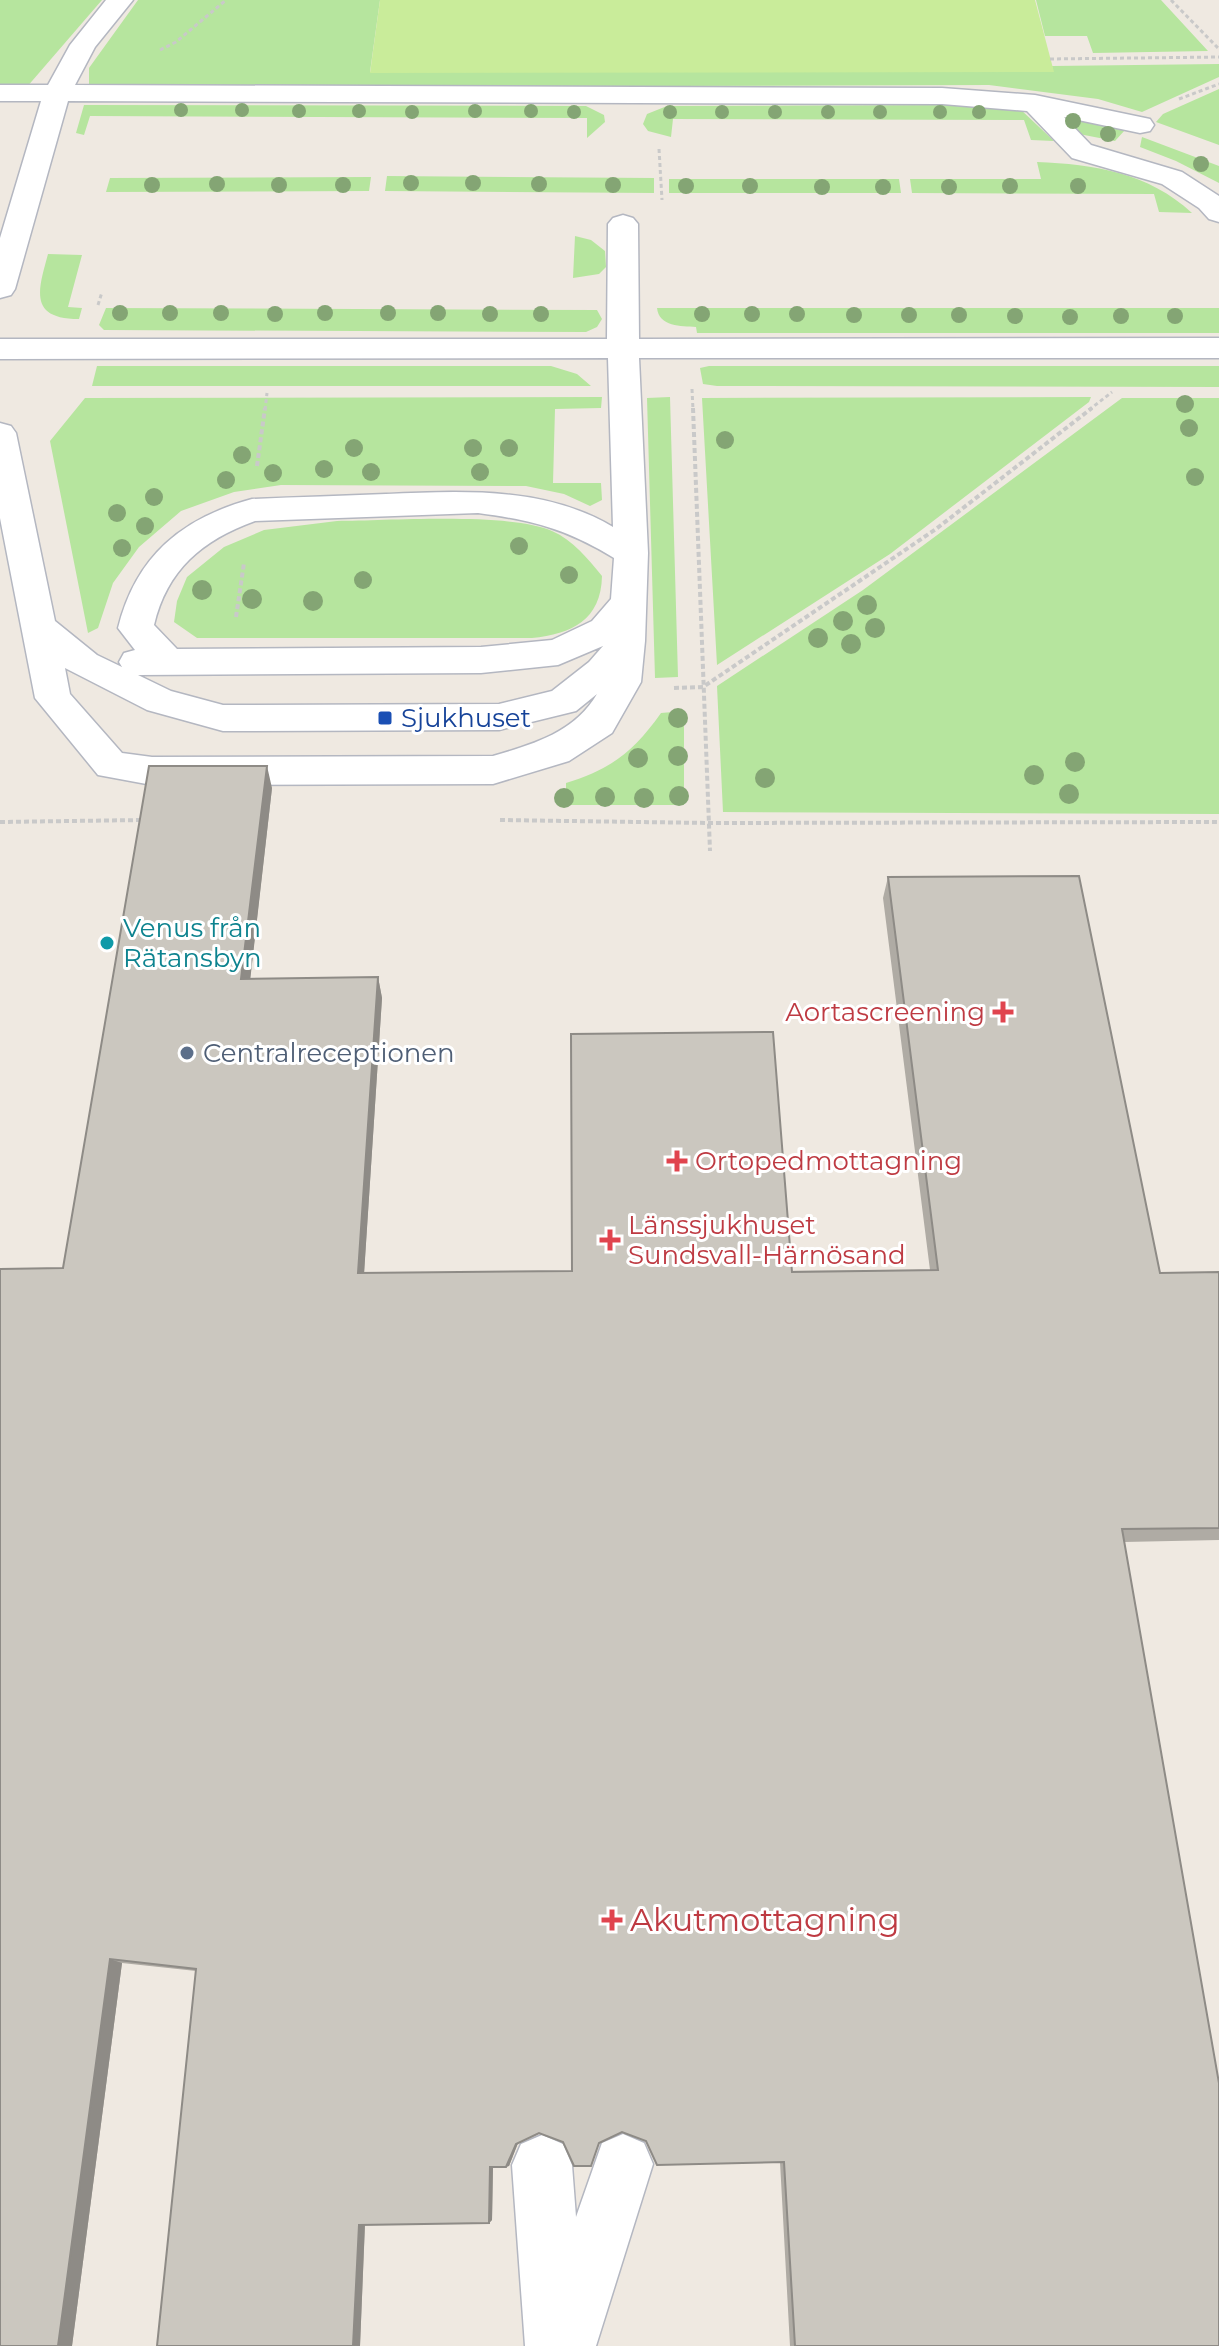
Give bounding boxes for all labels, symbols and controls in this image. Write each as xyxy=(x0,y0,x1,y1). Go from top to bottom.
place label: Sjukhuset xyxy=(401,702,531,734)
marker: Sjukhuset xyxy=(376,709,394,727)
place label: Venus från Rätansbyn xyxy=(123,912,262,974)
marker: Venus från Rätansbyn xyxy=(98,934,116,952)
place label: Aortascreening xyxy=(785,996,985,1028)
marker: Aortascreening xyxy=(992,1001,1014,1023)
place label: Centralreceptionen xyxy=(203,1037,455,1069)
marker: Centralreceptionen xyxy=(178,1044,196,1062)
place label: Ortopedmottagning xyxy=(695,1145,962,1177)
marker: Ortopedmottagning xyxy=(666,1150,688,1172)
place label: Länssjukhuset Sundsvall-Härnösand xyxy=(628,1209,906,1271)
marker: Länssjukhuset Sundsvall-Härnösand xyxy=(599,1229,621,1251)
place label: Akutmottagning xyxy=(630,1900,900,1939)
marker: Akutmottagning xyxy=(601,1909,623,1931)

